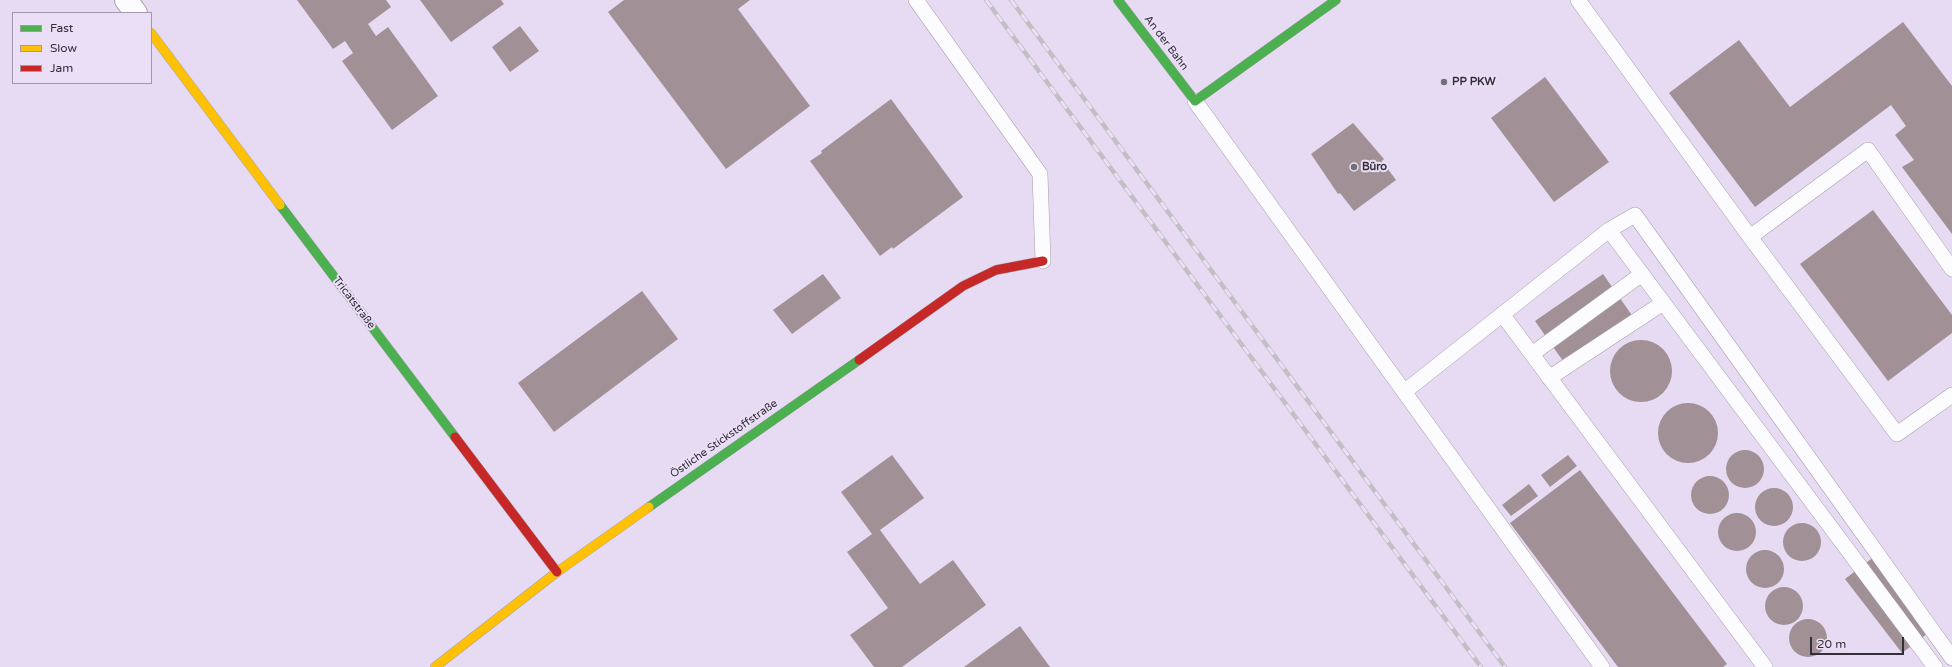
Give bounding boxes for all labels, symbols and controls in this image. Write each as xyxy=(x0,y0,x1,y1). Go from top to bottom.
legend xyxy=(12,12,152,84)
street label: An der Bahn xyxy=(1141,13,1191,73)
text: Fast xyxy=(50,21,73,35)
text: Slow xyxy=(50,41,77,55)
text: Jam xyxy=(50,61,73,75)
place label: PP PKW xyxy=(1452,75,1496,89)
marker: PP PKW xyxy=(1439,77,1449,87)
place label: Büro xyxy=(1362,160,1387,174)
marker: Büro xyxy=(1349,162,1359,172)
street label: Tricatstraße xyxy=(330,274,378,332)
street label: Östliche Stickstoffstraße xyxy=(668,397,780,481)
scale bar xyxy=(1812,629,1906,655)
text: 20 m xyxy=(1817,637,1846,651)

